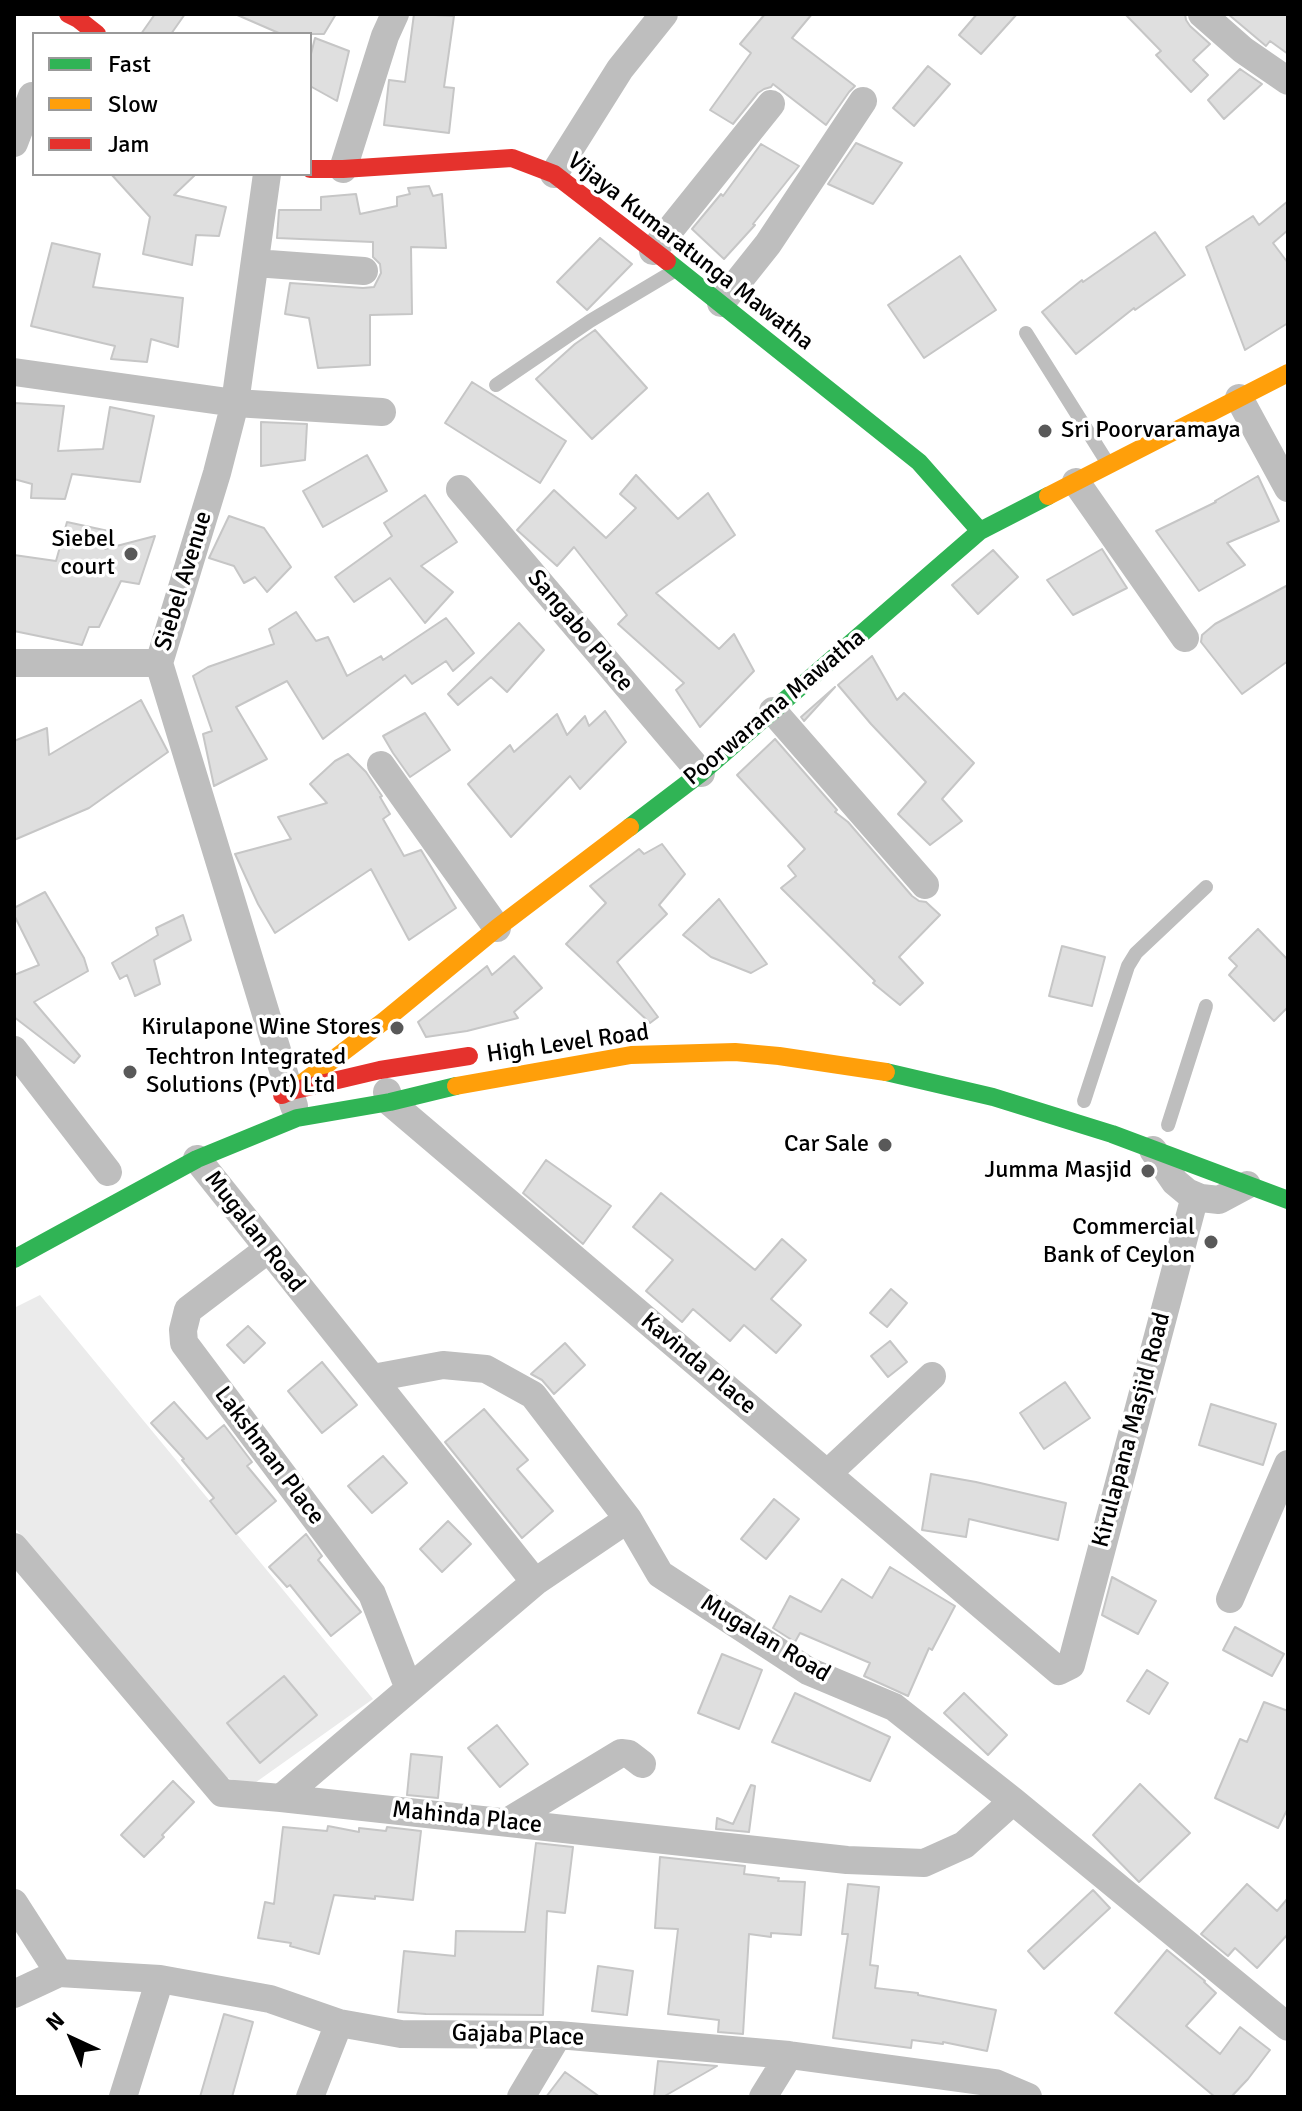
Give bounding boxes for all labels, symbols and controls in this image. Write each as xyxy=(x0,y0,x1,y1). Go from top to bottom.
legend xyxy=(32,32,312,176)
text: Fast xyxy=(108,49,151,79)
text: Slow xyxy=(108,89,158,119)
text: Jam xyxy=(108,129,149,159)
street label: Vijaya Kumaratunga Mawatha xyxy=(561,147,819,357)
place label: Sri Poorvaramaya xyxy=(1061,417,1241,445)
marker: Sri Poorvaramaya xyxy=(1036,422,1054,440)
street label: Siebel Avenue xyxy=(149,508,219,654)
place label: Siebel court xyxy=(51,526,115,582)
marker: Siebel court xyxy=(122,545,140,563)
street label: Sangabo Place xyxy=(521,564,639,698)
street label: Poorwarama Mawatha xyxy=(678,624,872,792)
place label: Kirulapone Wine Stores xyxy=(141,1014,381,1042)
street label: High Level Road xyxy=(485,1018,651,1070)
marker: Kirulapone Wine Stores xyxy=(388,1019,406,1037)
place label: Techtron Integrated Solutions (Pvt) Ltd xyxy=(146,1044,346,1100)
marker: Techtron Integrated Solutions (Pvt) Ltd xyxy=(121,1063,139,1081)
place label: Car Sale xyxy=(784,1131,869,1159)
marker: Car Sale xyxy=(876,1136,894,1154)
place label: Jumma Masjid xyxy=(984,1157,1132,1185)
marker: Jumma Masjid xyxy=(1139,1162,1157,1180)
street label: Mugalan Road xyxy=(198,1165,310,1299)
place label: Commercial Bank of Ceylon xyxy=(1043,1214,1195,1270)
marker: Commercial Bank of Ceylon xyxy=(1202,1233,1220,1251)
street label: Kavinda Place xyxy=(634,1307,762,1421)
street label: Kirulapana Masjid Road xyxy=(1087,1309,1177,1551)
street label: Lakshman Place xyxy=(208,1381,330,1531)
street label: Mugalan Road xyxy=(695,1589,835,1689)
street label: Mahinda Place xyxy=(391,1796,543,1840)
north arrow xyxy=(32,1999,112,2079)
text: N xyxy=(40,2006,70,2036)
street label: Gajaba Place xyxy=(451,2019,585,2053)

